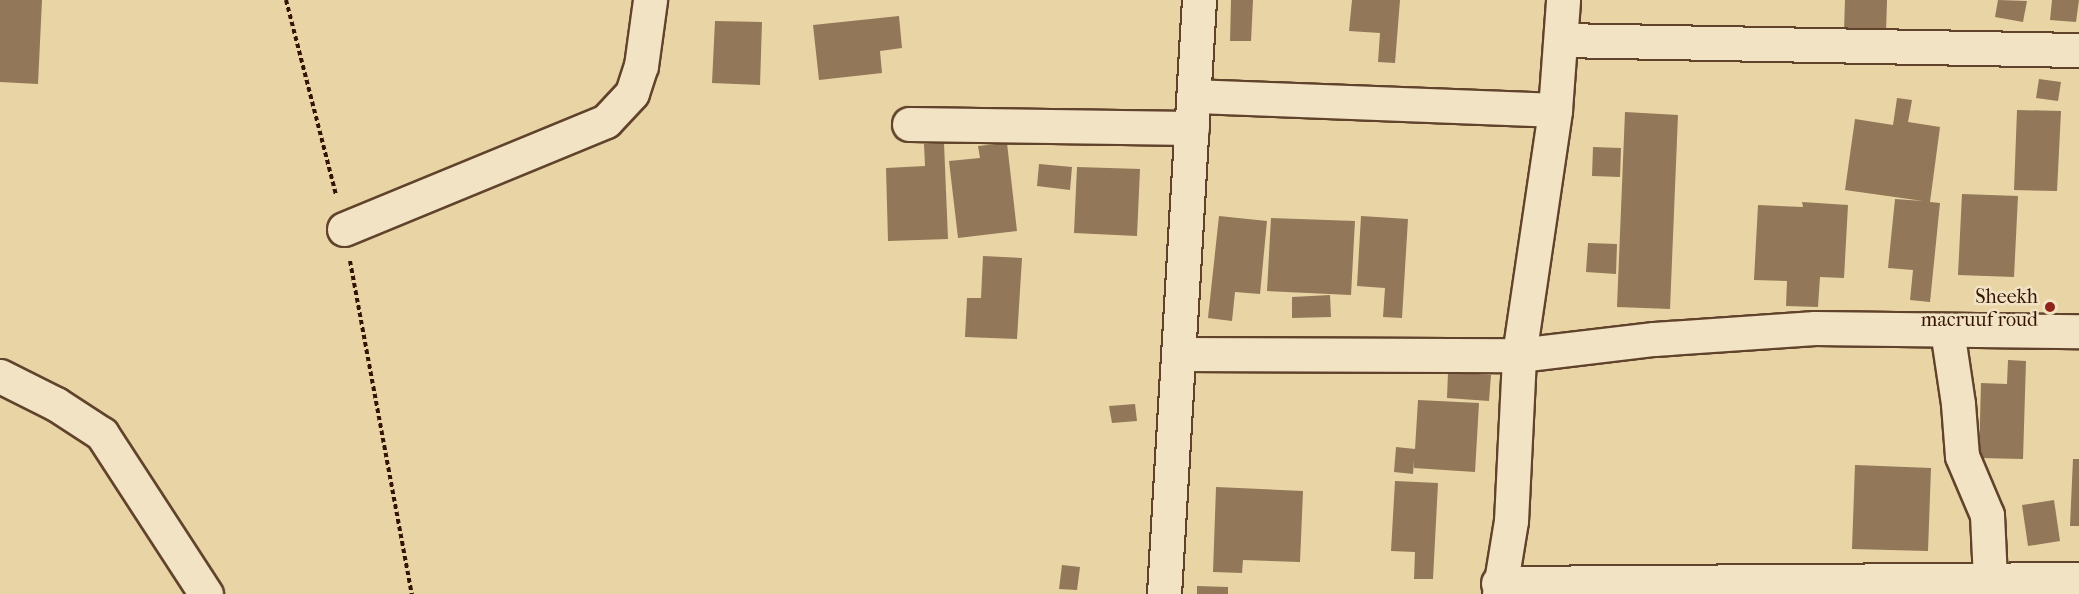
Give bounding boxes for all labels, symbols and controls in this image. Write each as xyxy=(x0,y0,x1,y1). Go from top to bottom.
place label: Sheekh macruuf roud xyxy=(1921,284,2038,331)
marker: Sheekh macruuf roud xyxy=(2043,300,2057,314)

